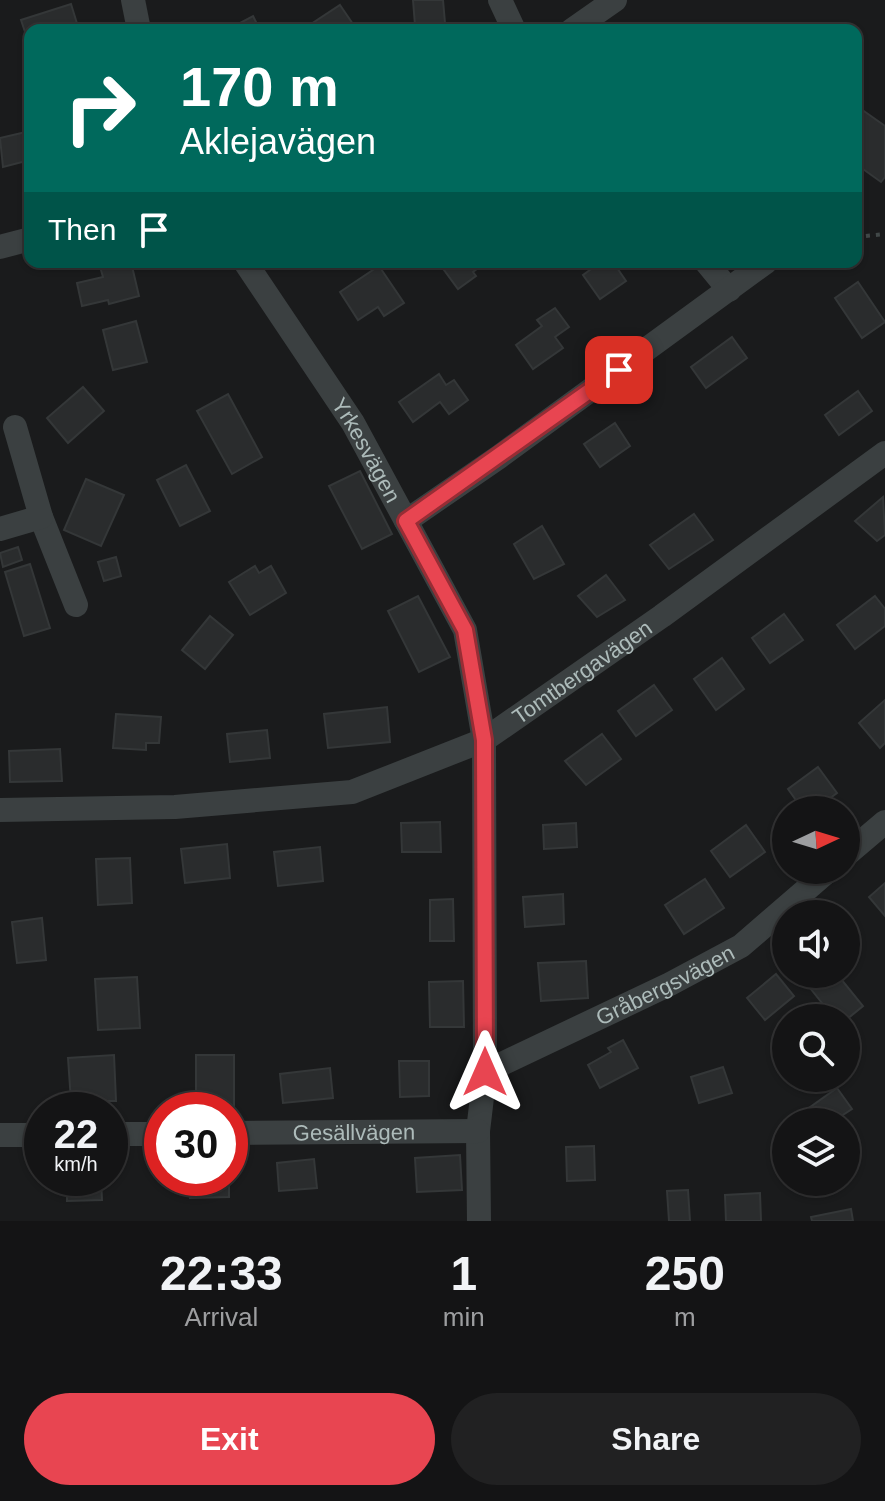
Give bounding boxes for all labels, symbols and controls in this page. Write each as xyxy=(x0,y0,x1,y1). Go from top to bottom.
text: 170 m xyxy=(180,55,339,118)
icon: right xyxy=(48,56,152,160)
text: Aklejavägen xyxy=(180,121,376,162)
icon: arrive xyxy=(132,208,176,252)
text: Then xyxy=(48,213,116,246)
pin xyxy=(585,336,653,404)
icon: arrive xyxy=(597,348,641,392)
street label: Yrkesvägen xyxy=(327,393,406,507)
street label: Tomtbergavägen xyxy=(508,615,657,729)
north arrow xyxy=(772,796,860,884)
map controls xyxy=(772,796,860,1196)
button: sound xyxy=(772,900,860,988)
street label: Gråbergsvägen xyxy=(592,940,739,1030)
button: search xyxy=(772,1004,860,1092)
position arrow xyxy=(443,1030,527,1114)
speed limit sign: 30 xyxy=(144,1092,248,1196)
button: layers xyxy=(772,1108,860,1196)
text: 22 xyxy=(54,1112,98,1156)
street label: Gesällvägen xyxy=(293,1120,415,1145)
text: km/h xyxy=(54,1153,98,1175)
text: 22:33 xyxy=(160,1247,283,1300)
text: 1 xyxy=(450,1247,477,1300)
text: 250 xyxy=(645,1247,725,1300)
text: Arrival xyxy=(185,1302,258,1332)
text: min xyxy=(443,1302,485,1332)
text: m xyxy=(674,1302,696,1332)
button: Exit xyxy=(24,1393,435,1485)
button: Share xyxy=(451,1393,861,1485)

